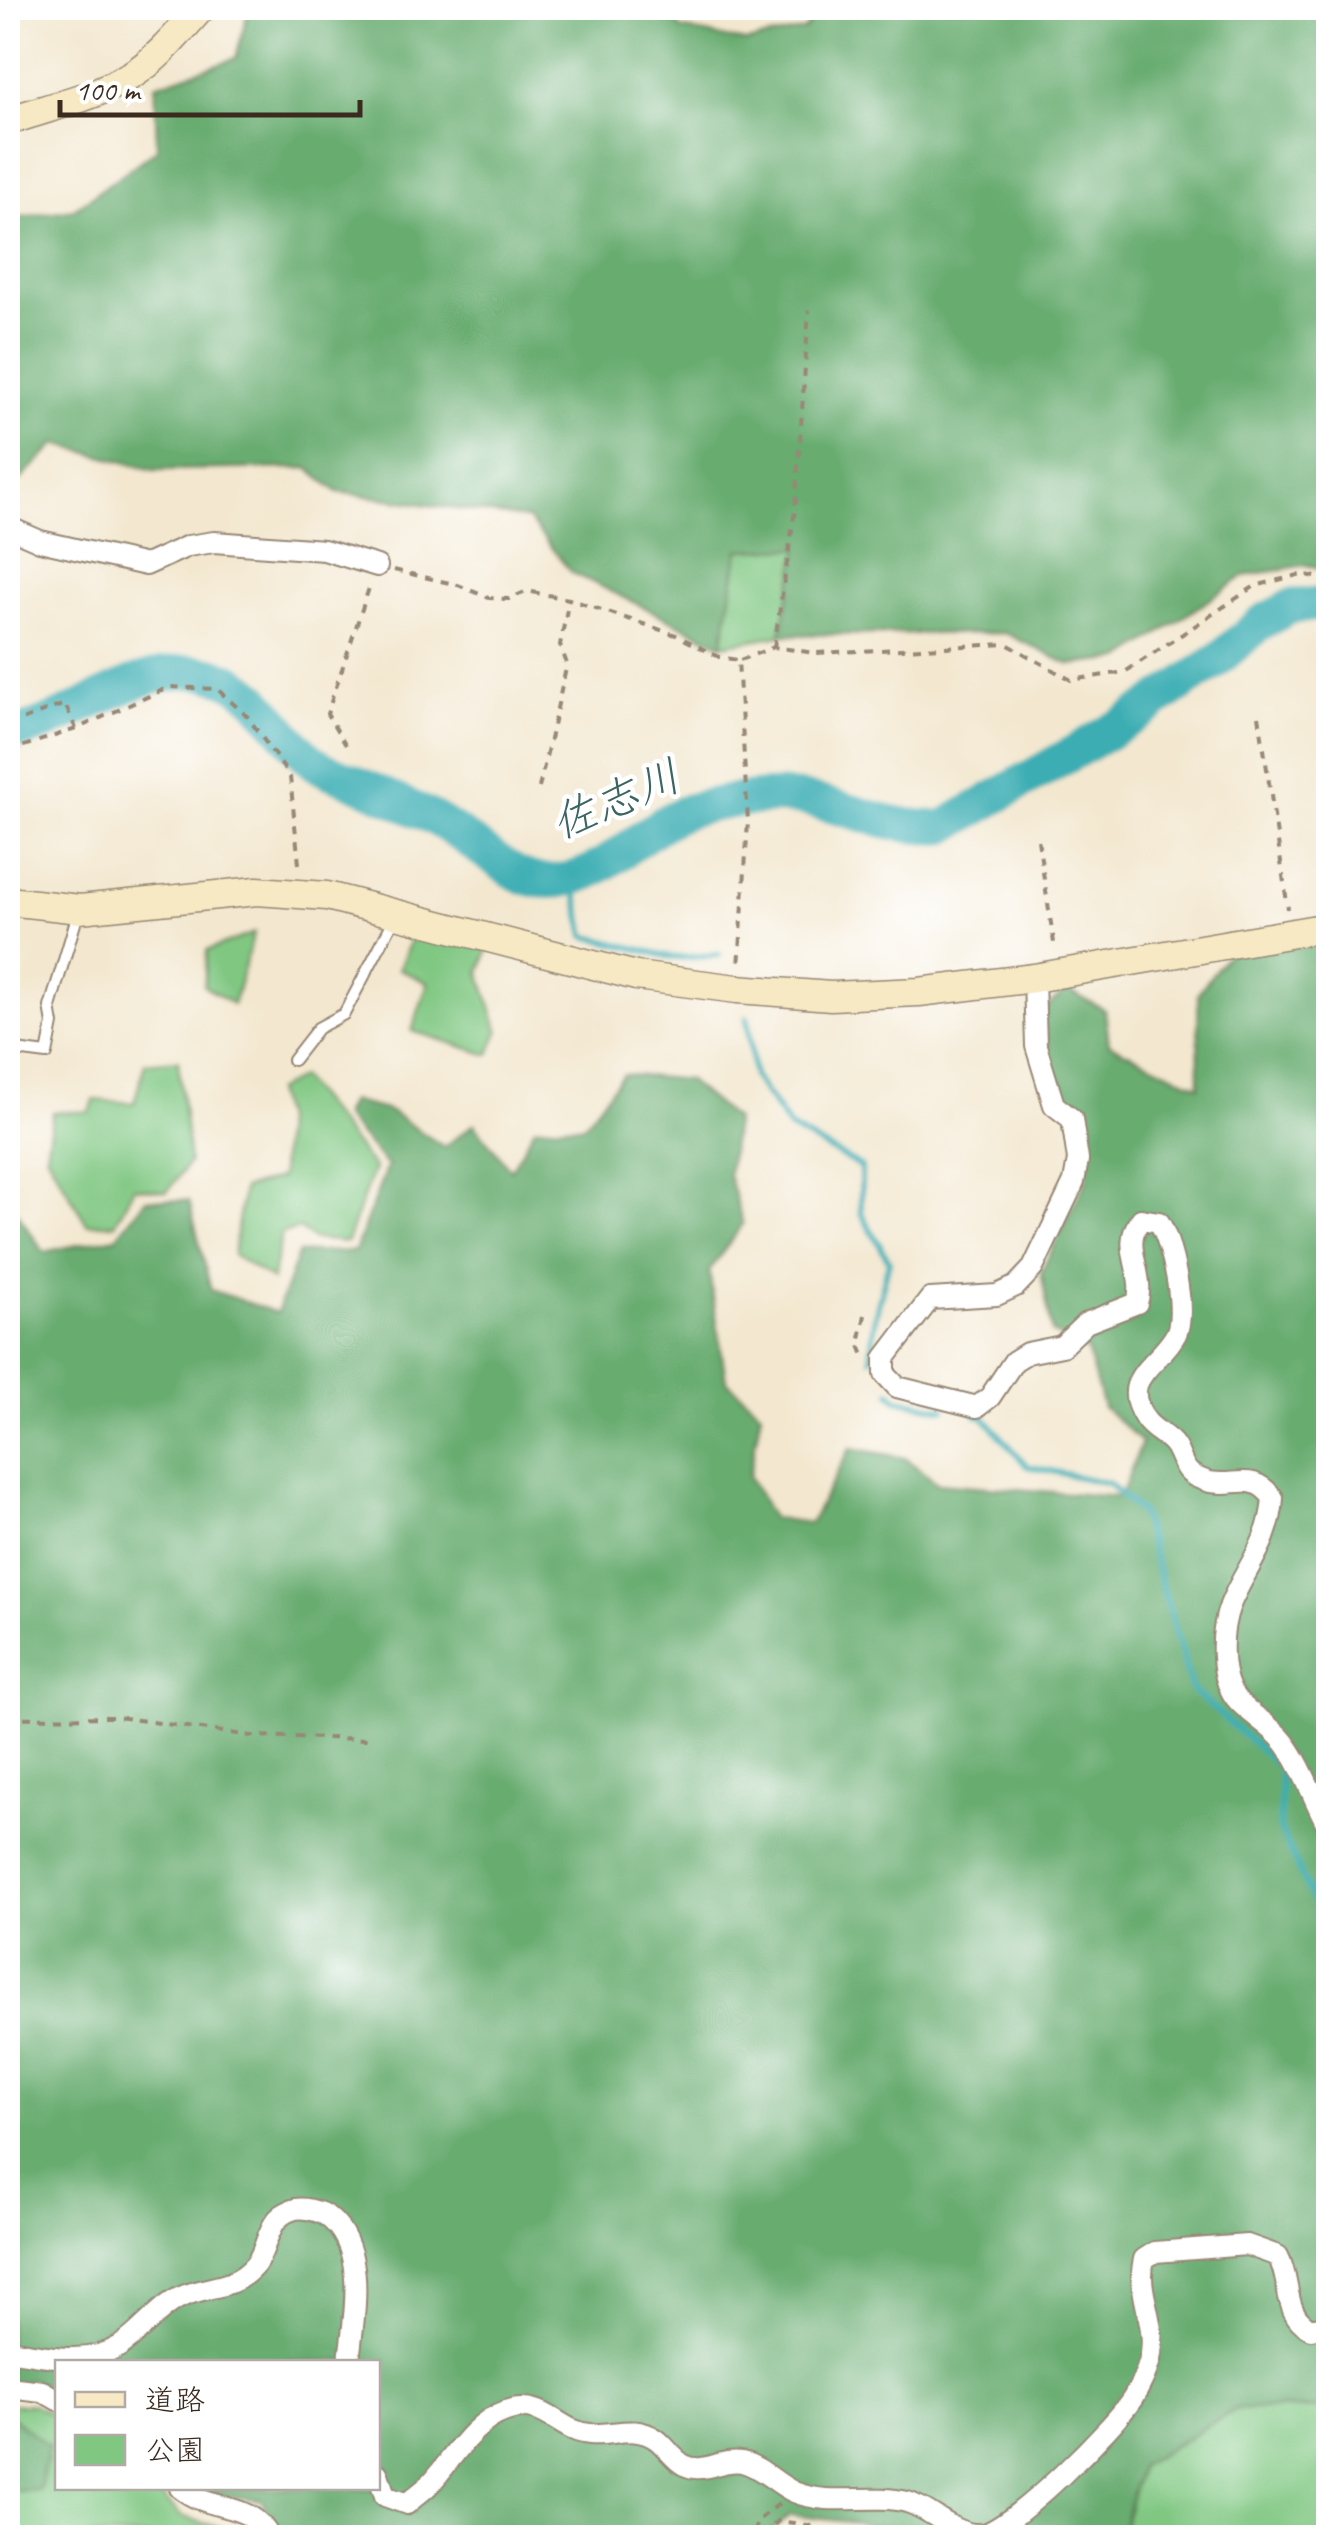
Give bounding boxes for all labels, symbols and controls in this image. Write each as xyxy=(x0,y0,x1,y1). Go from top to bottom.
scale bar xyxy=(60,55,360,117)
text: 100 m xyxy=(75,71,142,109)
water label: 佐志川 xyxy=(543,747,689,853)
legend xyxy=(55,2360,380,2490)
text: 道路 xyxy=(145,2381,205,2419)
text: 公園 xyxy=(145,2431,205,2469)

